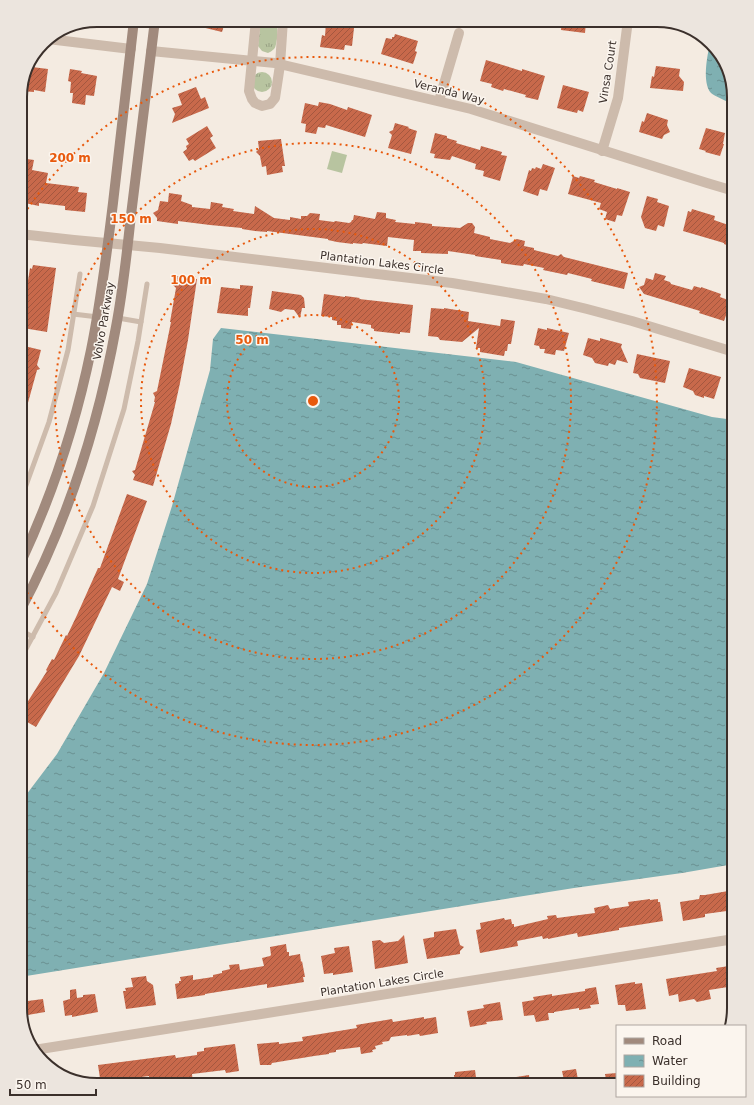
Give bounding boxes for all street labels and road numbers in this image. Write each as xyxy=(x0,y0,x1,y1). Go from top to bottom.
street label: Vinsa Court xyxy=(597,39,619,104)
street label: Veranda Way xyxy=(412,77,486,107)
street label: Plantation Lakes Circle xyxy=(319,249,445,277)
street label: Volvo Parkway xyxy=(91,280,117,361)
street label: Plantation Lakes Circle xyxy=(319,967,445,999)

